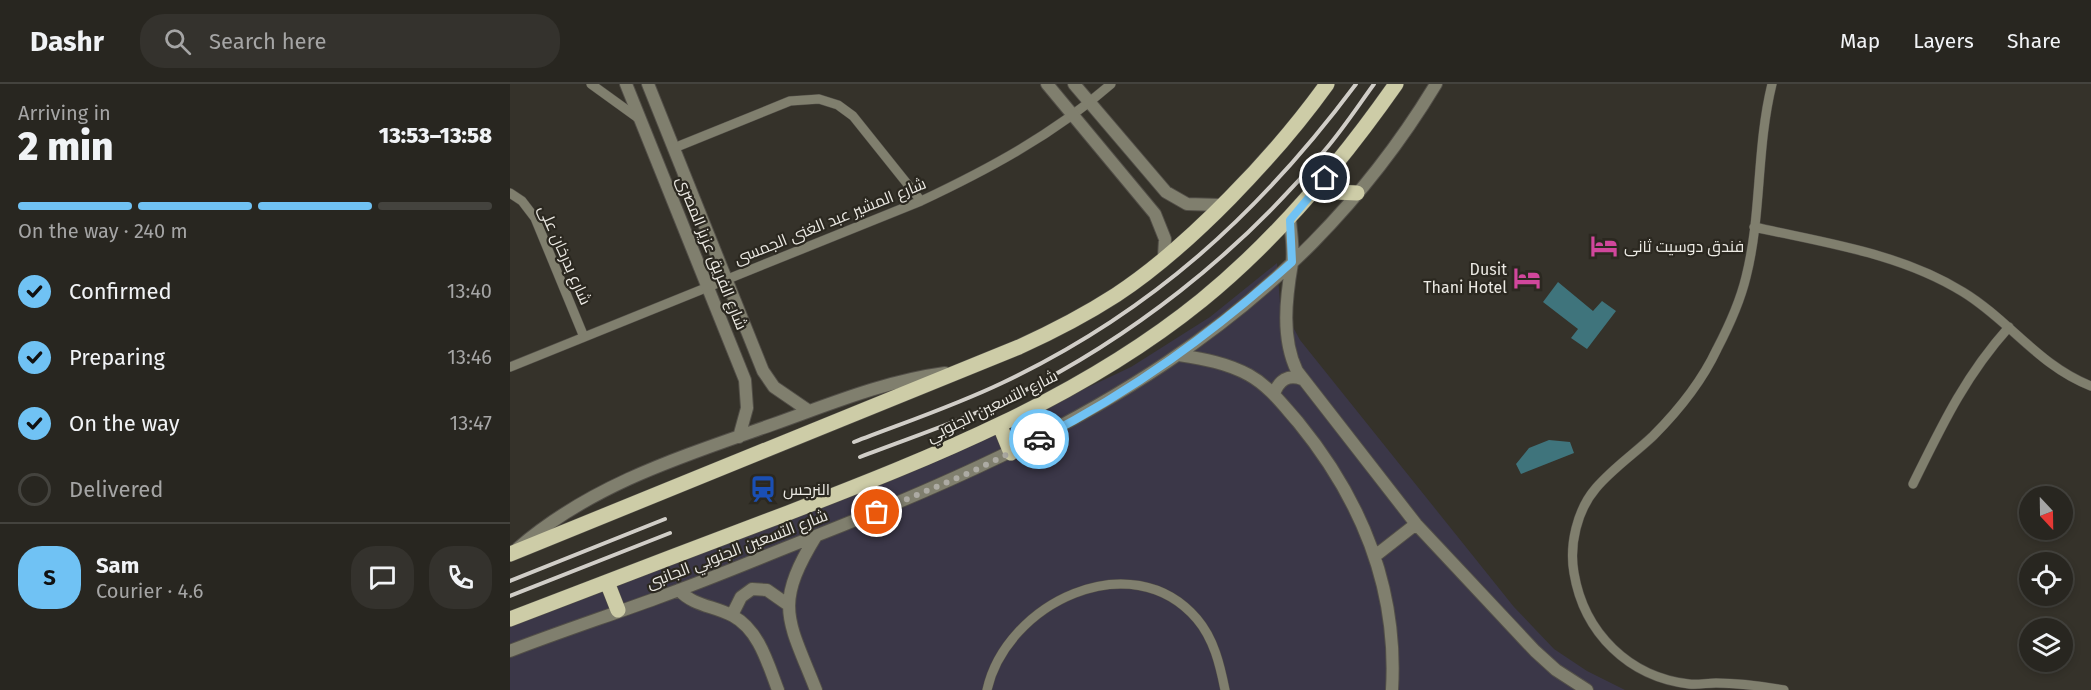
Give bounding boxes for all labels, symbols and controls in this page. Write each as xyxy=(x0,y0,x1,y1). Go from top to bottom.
search box xyxy=(140,14,560,68)
text: Dashr xyxy=(30,25,104,58)
icon: search xyxy=(161,25,194,58)
text: Search here xyxy=(209,28,326,55)
text: Map xyxy=(1840,28,1880,54)
text: Layers xyxy=(1913,28,1974,54)
text: Share xyxy=(2007,28,2061,54)
text: Arriving in xyxy=(18,101,111,125)
text: 13:53–13:58 xyxy=(379,122,492,149)
text: 2 min xyxy=(18,124,114,170)
pin xyxy=(1299,152,1350,203)
icon: home xyxy=(1308,161,1341,194)
street label: شارع الفريق عزيز المصرى xyxy=(671,174,751,333)
street label: شارع المشير عبد الغنى الجمسى xyxy=(731,174,930,270)
street label: شارع بدرخان على xyxy=(533,202,595,309)
text: On the way · 240 m xyxy=(18,219,188,243)
hotel icon: فندق دوسيت ثانى xyxy=(1589,231,1619,261)
place label: فندق دوسيت ثانى xyxy=(1624,237,1744,257)
place label: Dusit Thani Hotel xyxy=(1423,260,1507,297)
hotel icon: Dusit Thani Hotel xyxy=(1512,263,1542,293)
icon: check xyxy=(18,275,51,308)
text: Confirmed xyxy=(69,278,172,305)
text: 13:40 xyxy=(447,279,492,303)
icon: check xyxy=(18,341,51,374)
text: Preparing xyxy=(69,344,165,371)
text: 13:46 xyxy=(447,345,492,369)
street label: شارع التسعين الجنوبي xyxy=(923,366,1062,450)
icon: check xyxy=(18,407,51,440)
courier xyxy=(1009,409,1069,469)
text: On the way xyxy=(69,410,180,437)
text: 13:47 xyxy=(450,411,492,435)
icon: car xyxy=(1023,423,1056,456)
station icon: النرجس xyxy=(748,474,778,504)
text: Delivered xyxy=(69,476,164,503)
place label: النرجس xyxy=(783,480,830,500)
pin xyxy=(851,486,902,537)
north arrow xyxy=(2019,486,2073,540)
map controls xyxy=(2019,486,2073,672)
icon: bag xyxy=(860,495,893,528)
street label: شارع التسعين الجنوبي الجانبى xyxy=(644,506,832,596)
button: chat xyxy=(351,546,414,609)
button: phone xyxy=(429,546,492,609)
text: Sam xyxy=(96,552,139,579)
button: locate xyxy=(2019,552,2073,606)
text: S xyxy=(43,564,56,591)
text: Courier · 4.6 xyxy=(96,579,203,603)
button: layers xyxy=(2019,618,2073,672)

